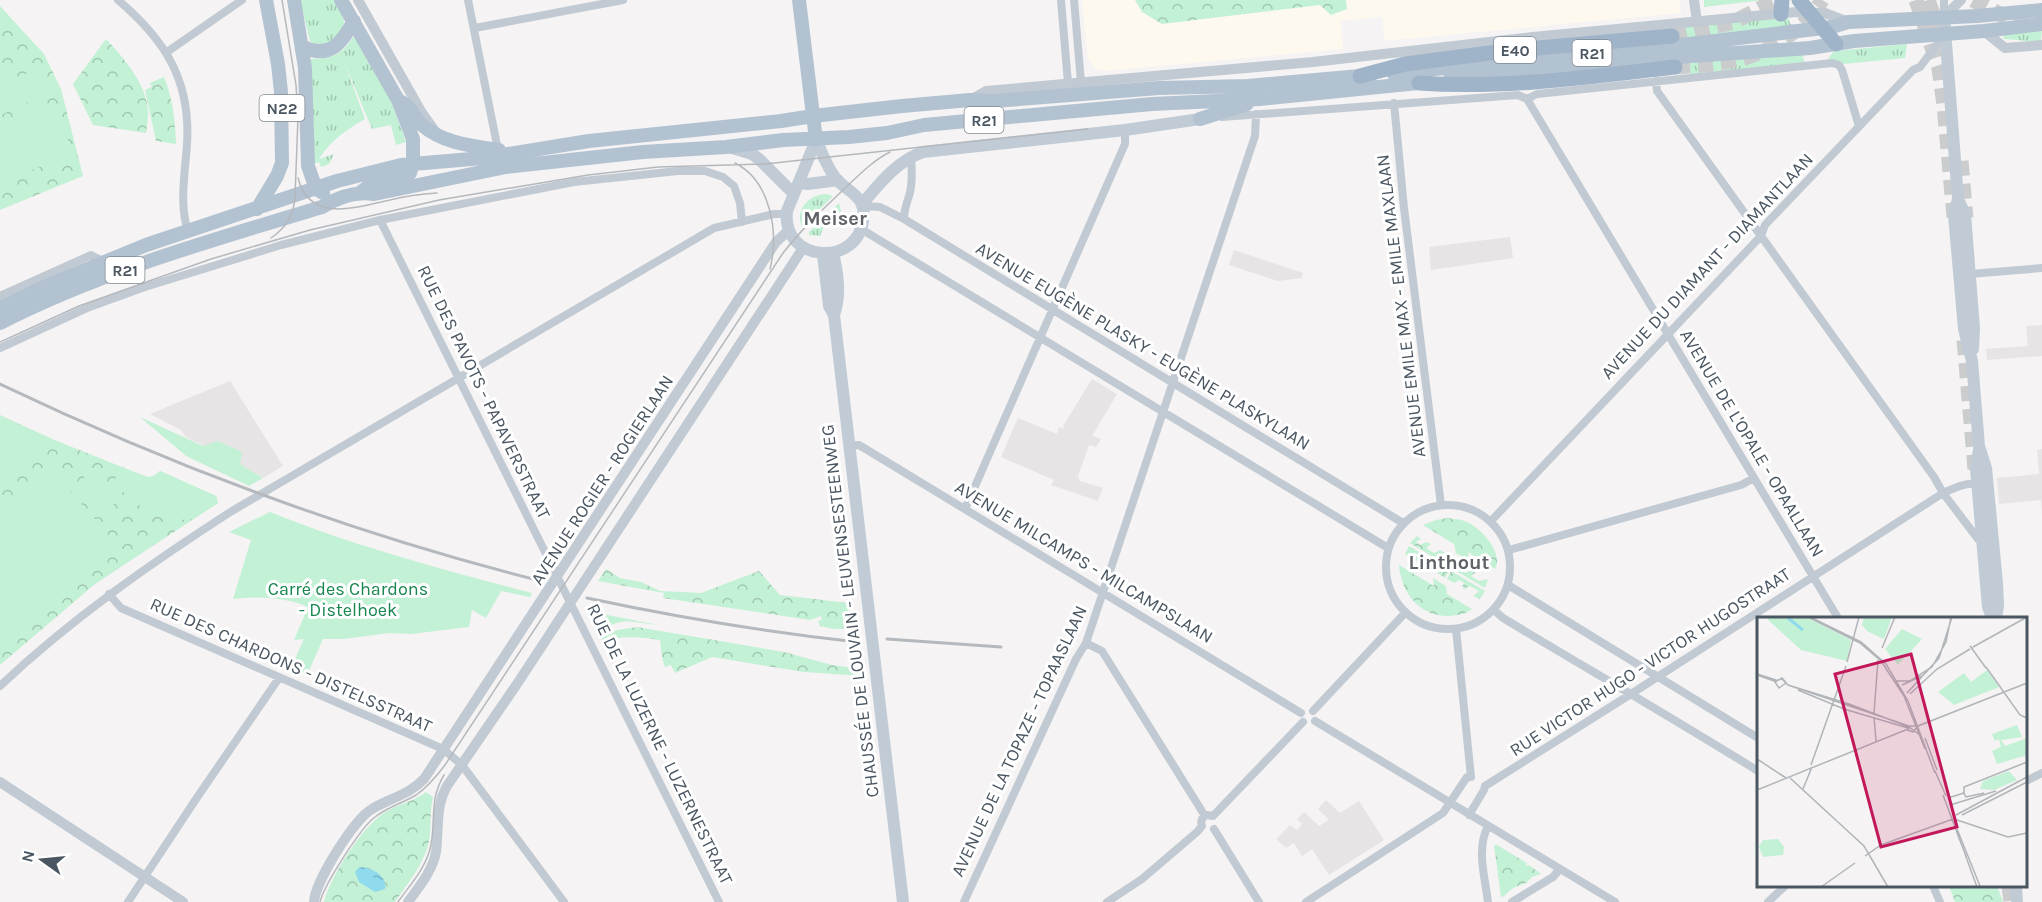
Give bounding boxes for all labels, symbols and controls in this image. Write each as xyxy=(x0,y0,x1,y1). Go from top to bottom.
road number: E40 xyxy=(1494,37,1536,63)
road number: R21 xyxy=(1572,40,1612,66)
road number: N22 xyxy=(260,95,304,121)
road number: R21 xyxy=(964,107,1004,133)
street label: AVENUE DU DIAMANT - DIAMANTLAAN xyxy=(1596,148,1818,384)
street label: AVENUE EMILE MAX - EMILE MAXLAAN xyxy=(1371,153,1431,459)
district label: Meiser xyxy=(803,207,867,230)
street label: AVENUE EUGÈNE PLASKY - EUGÈNE PLASKYLAAN xyxy=(972,236,1315,455)
road number: R21 xyxy=(106,257,144,283)
street label: RUE DES PAVOTS - PAPAVERSTRAAT xyxy=(413,262,555,522)
street label: AVENUE DE L'OPALE - OPAALLAAN xyxy=(1675,325,1829,561)
street label: AVENUE ROGIER - ROGIERLAAN xyxy=(526,371,678,589)
street label: CHAUSSÉE DE LOUVAIN - LEUVENSESTEENWEG xyxy=(815,423,884,799)
street label: AVENUE MILCAMPS - MILCAMPSLAAN xyxy=(951,476,1217,648)
district label: Linthout xyxy=(1409,551,1490,574)
street label: RUE VICTOR HUGO - VICTOR HUGOSTRAAT xyxy=(1506,563,1794,761)
park label: Carré des Chardons - Distelhoek xyxy=(268,578,428,621)
street label: RUE DES CHARDONS - DISTELSSTRAAT xyxy=(147,593,435,737)
street label: RUE DE LA LUZERNE - LUZERNESTRAAT xyxy=(582,600,738,888)
street label: AVENUE DE LA TOPAZE - TOPAASLAAN xyxy=(946,602,1092,880)
inset map xyxy=(1757,617,2027,887)
north arrow xyxy=(12,830,72,890)
text: N xyxy=(17,848,39,864)

